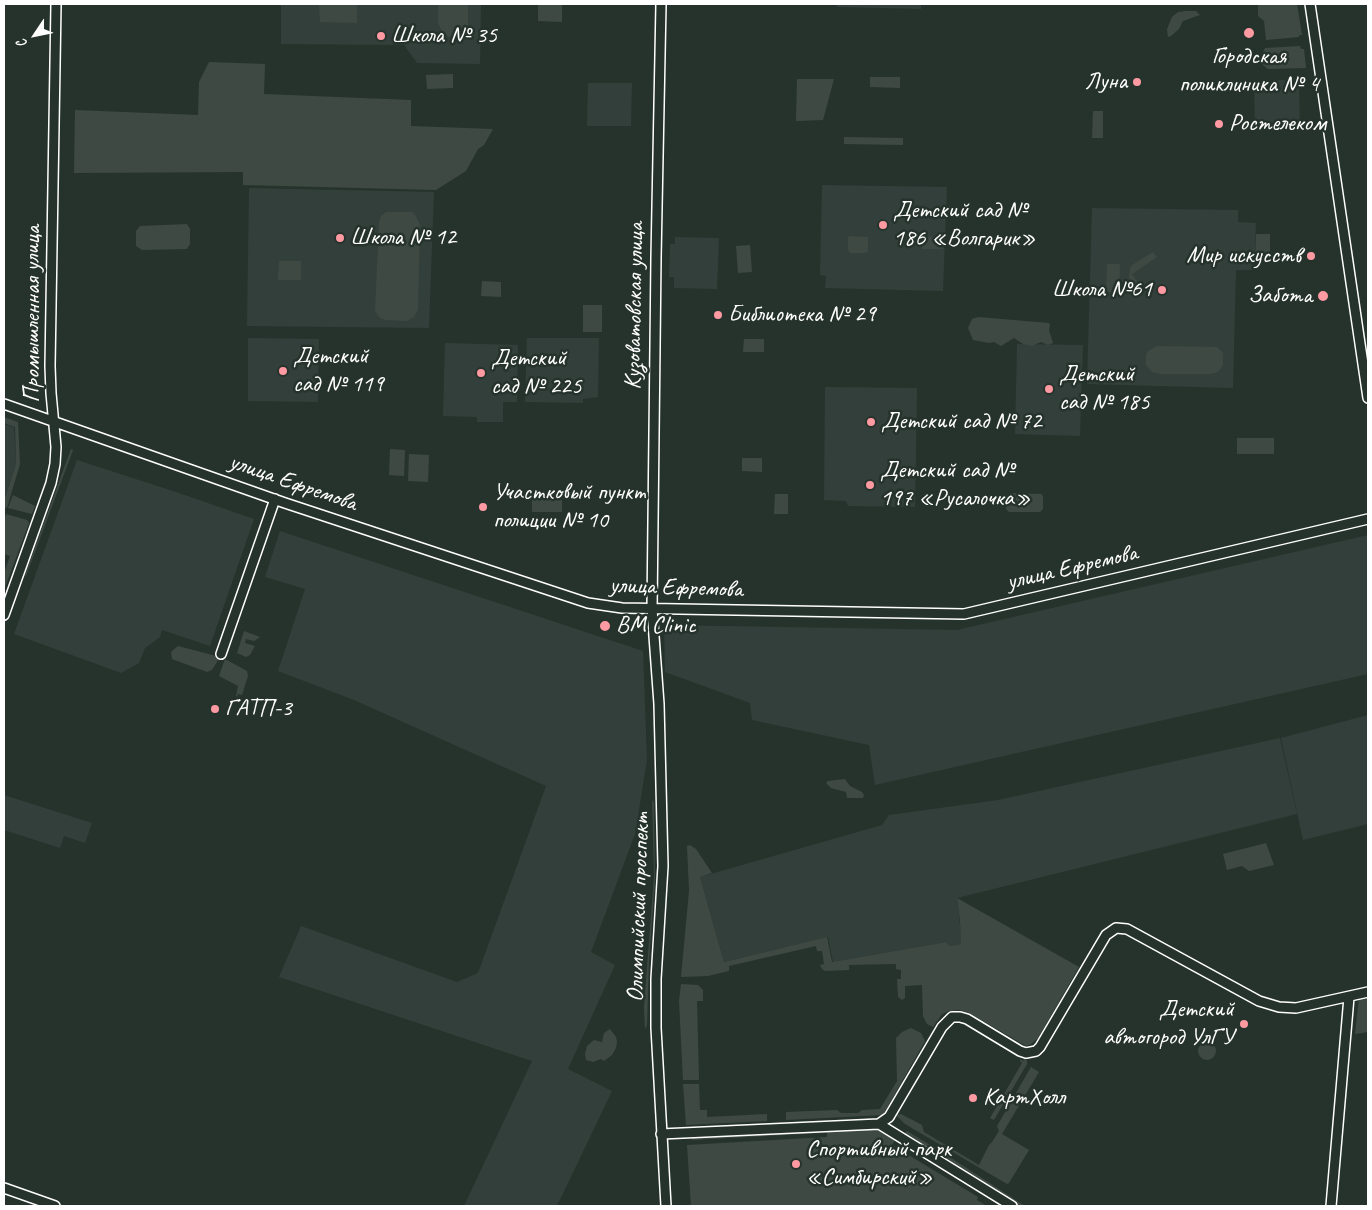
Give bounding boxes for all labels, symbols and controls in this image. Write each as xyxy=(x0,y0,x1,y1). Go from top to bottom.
north arrow xyxy=(10,10,60,60)
place label: Школа № 35 xyxy=(391,22,497,50)
marker: Городская поликлиника № 4 xyxy=(1242,26,1256,40)
marker: Школа № 35 xyxy=(375,30,387,42)
text: С xyxy=(13,36,31,51)
place label: Городская поликлиника № 4 xyxy=(1179,43,1319,99)
place label: Луна xyxy=(1085,68,1127,96)
marker: Луна xyxy=(1131,76,1143,88)
place label: Ростелеком xyxy=(1229,110,1326,138)
marker: Ростелеком xyxy=(1213,118,1225,130)
place label: Детский сад № 186 «Волгарик» xyxy=(893,197,1036,253)
marker: Детский сад № 186 «Волгарик» xyxy=(877,219,889,231)
street label: Кузоватовская улица xyxy=(619,222,651,390)
place label: Школа № 12 xyxy=(350,224,456,252)
street label: Промышленная улица xyxy=(19,225,47,403)
marker: Школа № 12 xyxy=(334,232,346,244)
place label: Мир искусств xyxy=(1186,242,1301,270)
marker: Мир искусств xyxy=(1305,250,1317,262)
place label: Школа №61 xyxy=(1052,276,1152,304)
place label: Забота xyxy=(1248,282,1312,310)
marker: Школа №61 xyxy=(1156,284,1168,296)
marker: Забота xyxy=(1316,289,1330,303)
place label: Библиотека № 29 xyxy=(728,301,875,329)
marker: Библиотека № 29 xyxy=(712,309,724,321)
place label: Детский сад № 119 xyxy=(293,343,383,399)
place label: Детский сад № 225 xyxy=(491,345,581,401)
place label: Детский сад № 185 xyxy=(1059,361,1149,417)
marker: Детский сад № 119 xyxy=(277,365,289,377)
marker: Детский сад № 225 xyxy=(475,367,487,379)
marker: Детский сад № 185 xyxy=(1043,383,1055,395)
place label: Детский сад № 72 xyxy=(881,408,1042,436)
marker: Детский сад № 72 xyxy=(865,416,877,428)
street label: улица Ефремова xyxy=(225,448,361,518)
place label: Детский сад № 197 «Русалочка» xyxy=(880,457,1031,513)
place label: Участковый пункт полиции № 10 xyxy=(493,479,645,535)
marker: Детский сад № 197 «Русалочка» xyxy=(864,479,876,491)
marker: Участковый пункт полиции № 10 xyxy=(477,501,489,513)
street label: улица Ефремова xyxy=(1004,539,1140,597)
street label: улица Ефремова xyxy=(609,571,743,605)
place label: BM Clinic xyxy=(616,612,696,640)
marker: BM Clinic xyxy=(598,619,612,633)
place label: ГАТП-3 xyxy=(225,695,292,723)
marker: ГАТП-3 xyxy=(209,703,221,715)
street label: Олимпийский проспект xyxy=(621,812,657,1002)
place label: Детский автогород УлГУ xyxy=(1103,996,1234,1052)
marker: Детский автогород УлГУ xyxy=(1238,1018,1250,1030)
place label: КартХолл xyxy=(983,1084,1065,1112)
marker: КартХолл xyxy=(967,1092,979,1104)
place label: Спортивный парк «Симбирский» xyxy=(806,1136,951,1192)
marker: Спортивный парк «Симбирский» xyxy=(790,1158,802,1170)

